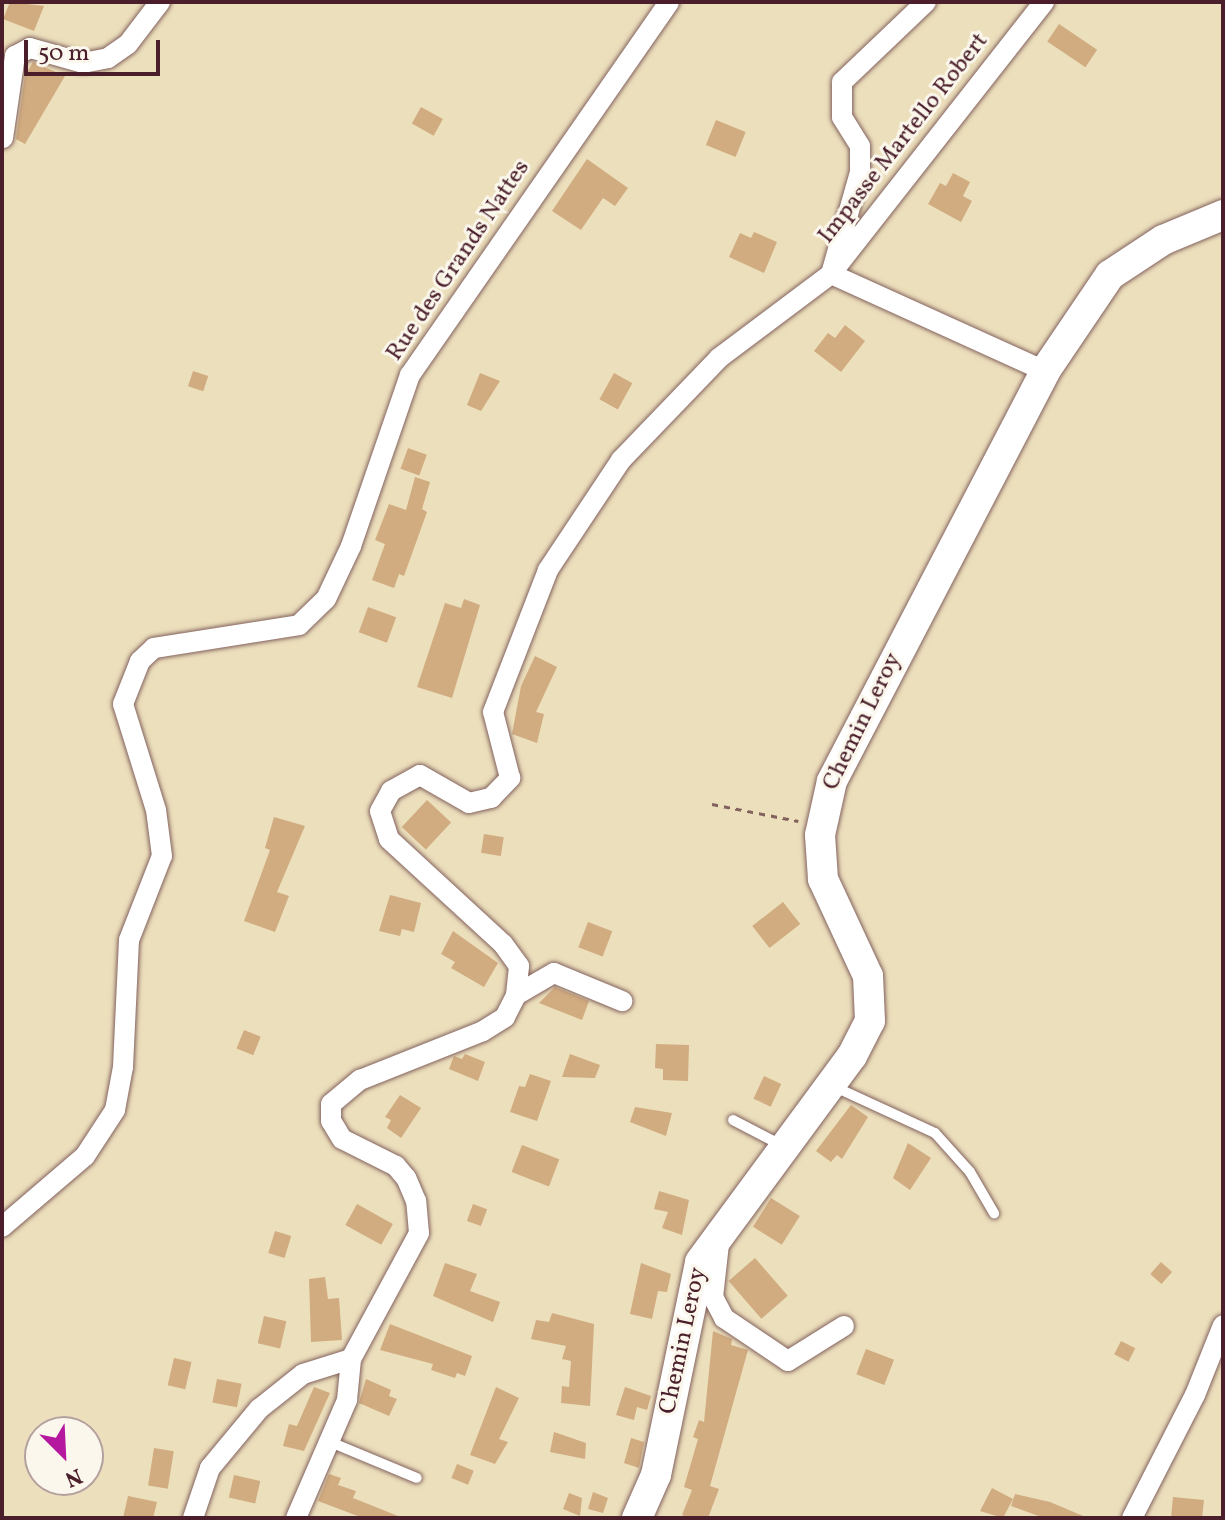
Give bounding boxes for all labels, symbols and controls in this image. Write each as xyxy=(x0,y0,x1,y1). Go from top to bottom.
scale bar xyxy=(28,24,164,74)
street label: Impasse Martello Robert xyxy=(813,28,995,250)
text: 50 m xyxy=(38,37,90,71)
street label: Rue des Grands Nattes xyxy=(381,155,537,367)
street label: Chemin Leroy xyxy=(817,649,909,795)
street label: Chemin Leroy xyxy=(654,1265,714,1417)
north arrow xyxy=(24,1416,104,1496)
text: N xyxy=(60,1459,87,1494)

